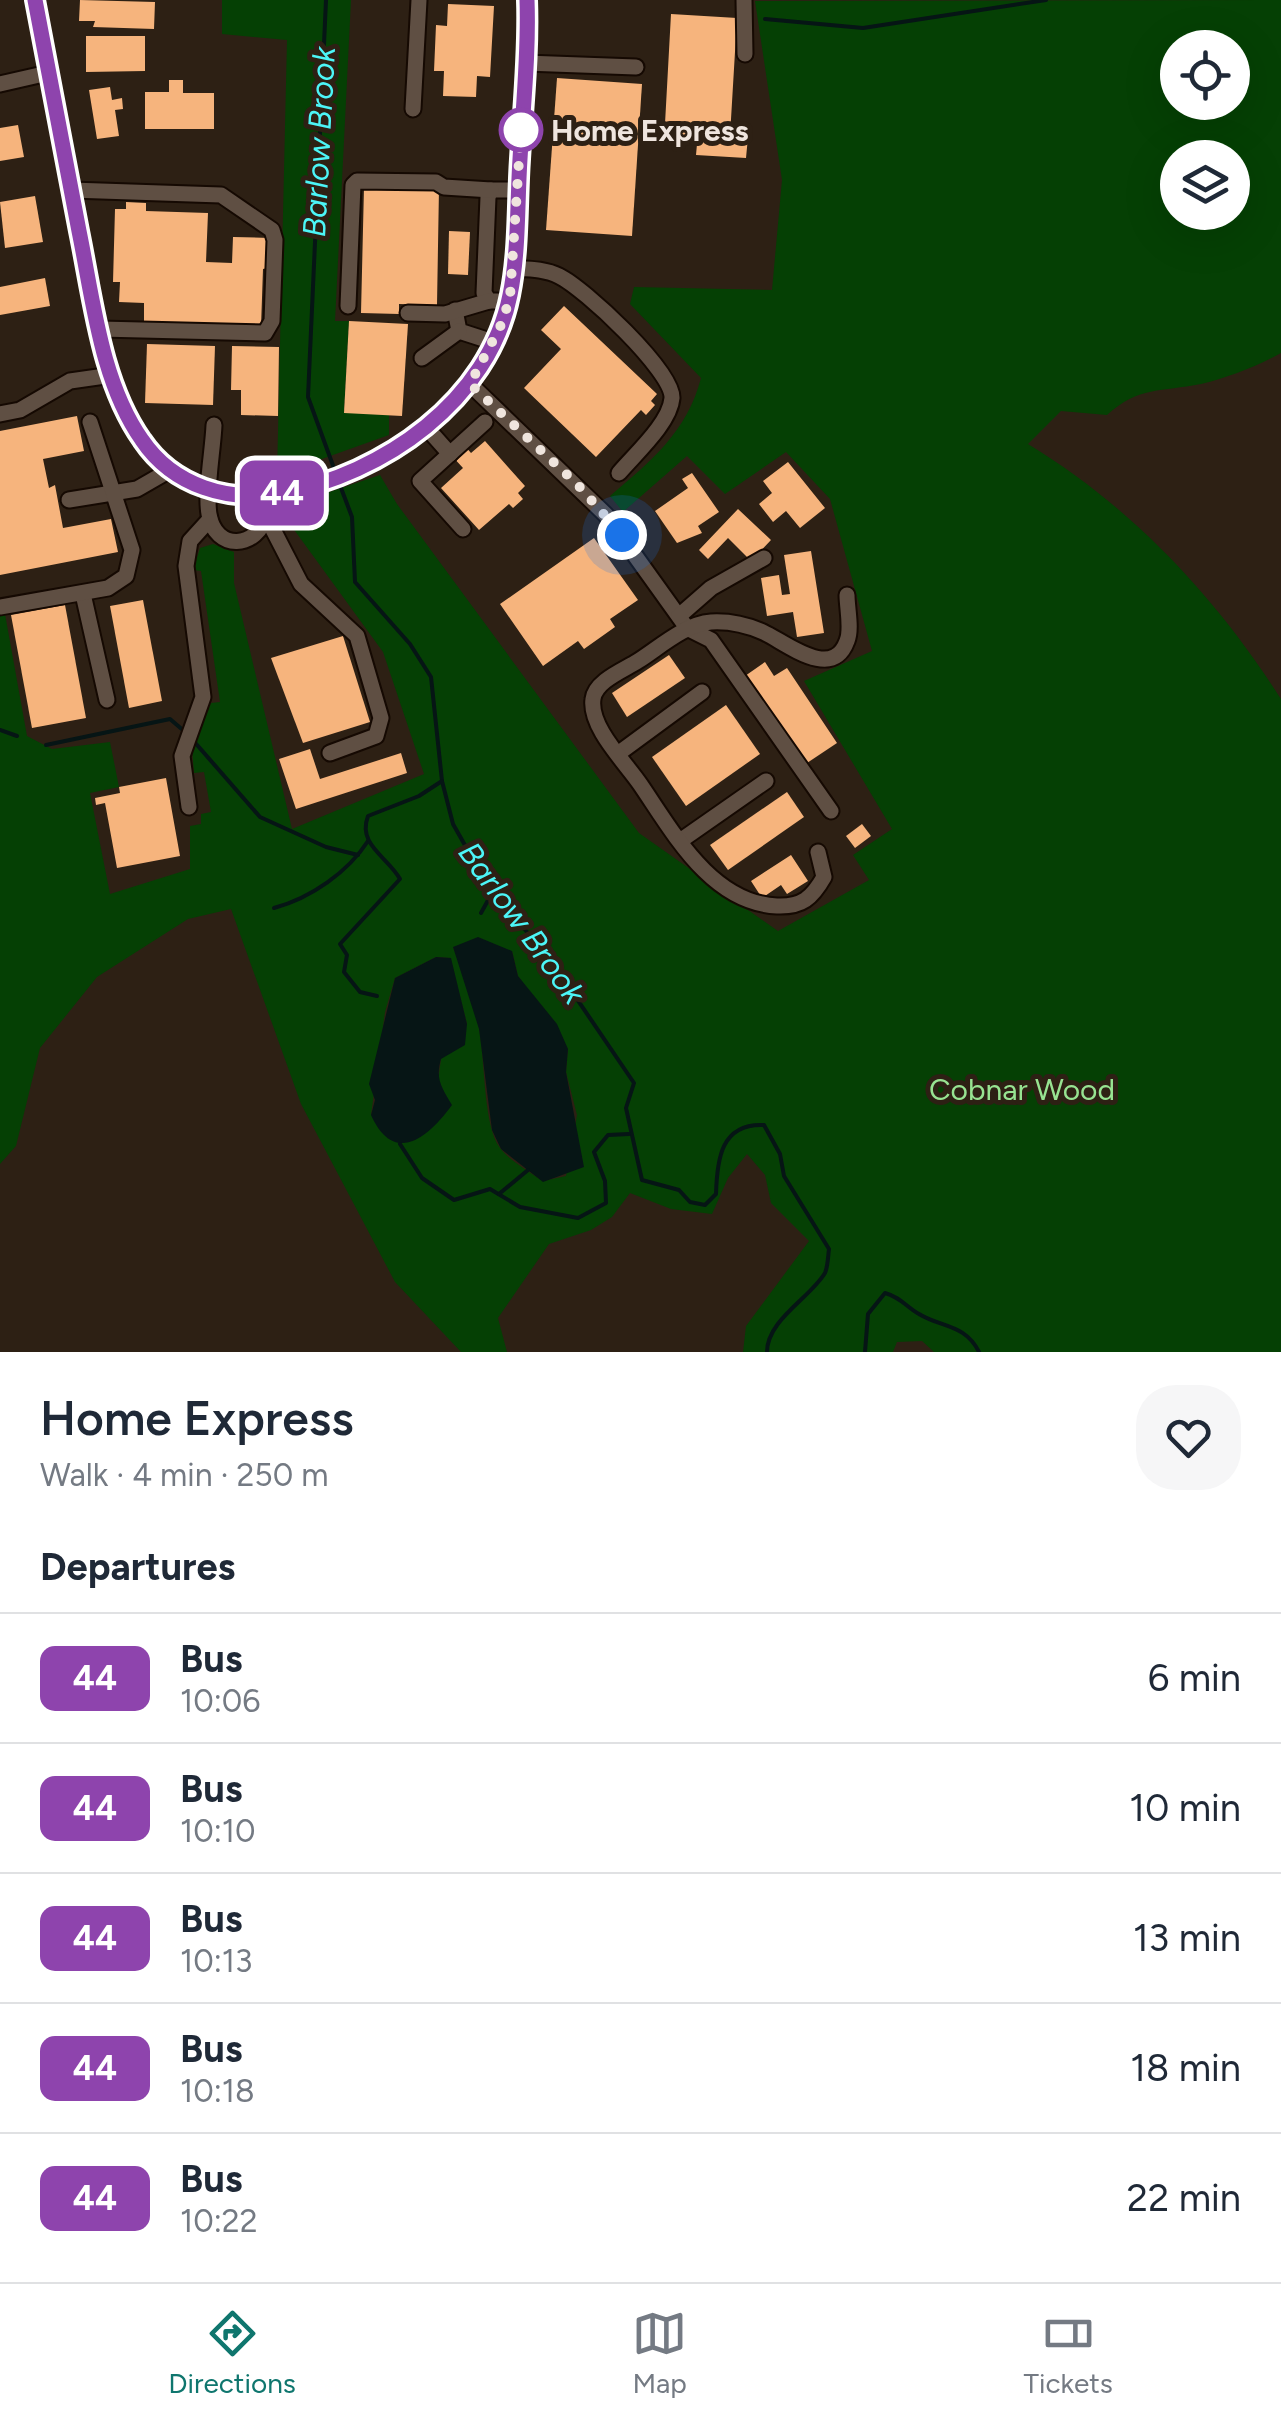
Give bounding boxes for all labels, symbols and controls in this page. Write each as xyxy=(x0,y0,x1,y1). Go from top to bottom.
map controls xyxy=(1160,30,1250,230)
button: locate xyxy=(1160,30,1250,120)
water label: Barlow Brook xyxy=(295,44,343,238)
marker: Home Express xyxy=(500,109,542,151)
place label: Home Express xyxy=(551,112,749,149)
button: layers xyxy=(1160,140,1250,230)
line badge: 44 xyxy=(237,460,327,526)
text: 44 xyxy=(260,472,304,514)
your location xyxy=(597,510,647,560)
water label: Barlow Brook xyxy=(451,835,594,1012)
park label: Cobnar Wood xyxy=(929,1071,1115,1108)
button: heart xyxy=(1136,1385,1241,1490)
text: Home Express xyxy=(40,1389,354,1447)
text: Walk · 4 min · 250 m xyxy=(40,1456,328,1494)
text: Departures xyxy=(40,1544,235,1590)
text: Bus xyxy=(180,1636,243,1682)
text: 6 min xyxy=(1148,1655,1241,1701)
text: 44 xyxy=(73,1657,117,1699)
text: 10:06 xyxy=(180,1682,260,1720)
text: Bus xyxy=(180,1766,243,1812)
text: 10 min xyxy=(1129,1785,1241,1831)
text: 44 xyxy=(73,1787,117,1829)
text: 10:10 xyxy=(180,1812,256,1850)
text: Bus xyxy=(180,1896,243,1942)
text: 13 min xyxy=(1133,1915,1241,1961)
text: 44 xyxy=(73,1917,117,1959)
text: 10:13 xyxy=(180,1942,252,1980)
text: Bus xyxy=(180,2026,243,2072)
text: 18 min xyxy=(1130,2045,1241,2091)
text: 44 xyxy=(73,2047,117,2089)
text: 10:18 xyxy=(180,2072,255,2110)
text: Bus xyxy=(180,2156,243,2202)
text: 22 min xyxy=(1127,2175,1241,2221)
text: 44 xyxy=(73,2177,117,2219)
text: 10:22 xyxy=(180,2202,258,2240)
tab: Directions xyxy=(168,2306,296,2400)
tab: Map xyxy=(632,2306,687,2400)
tab: Tickets xyxy=(1024,2306,1113,2400)

